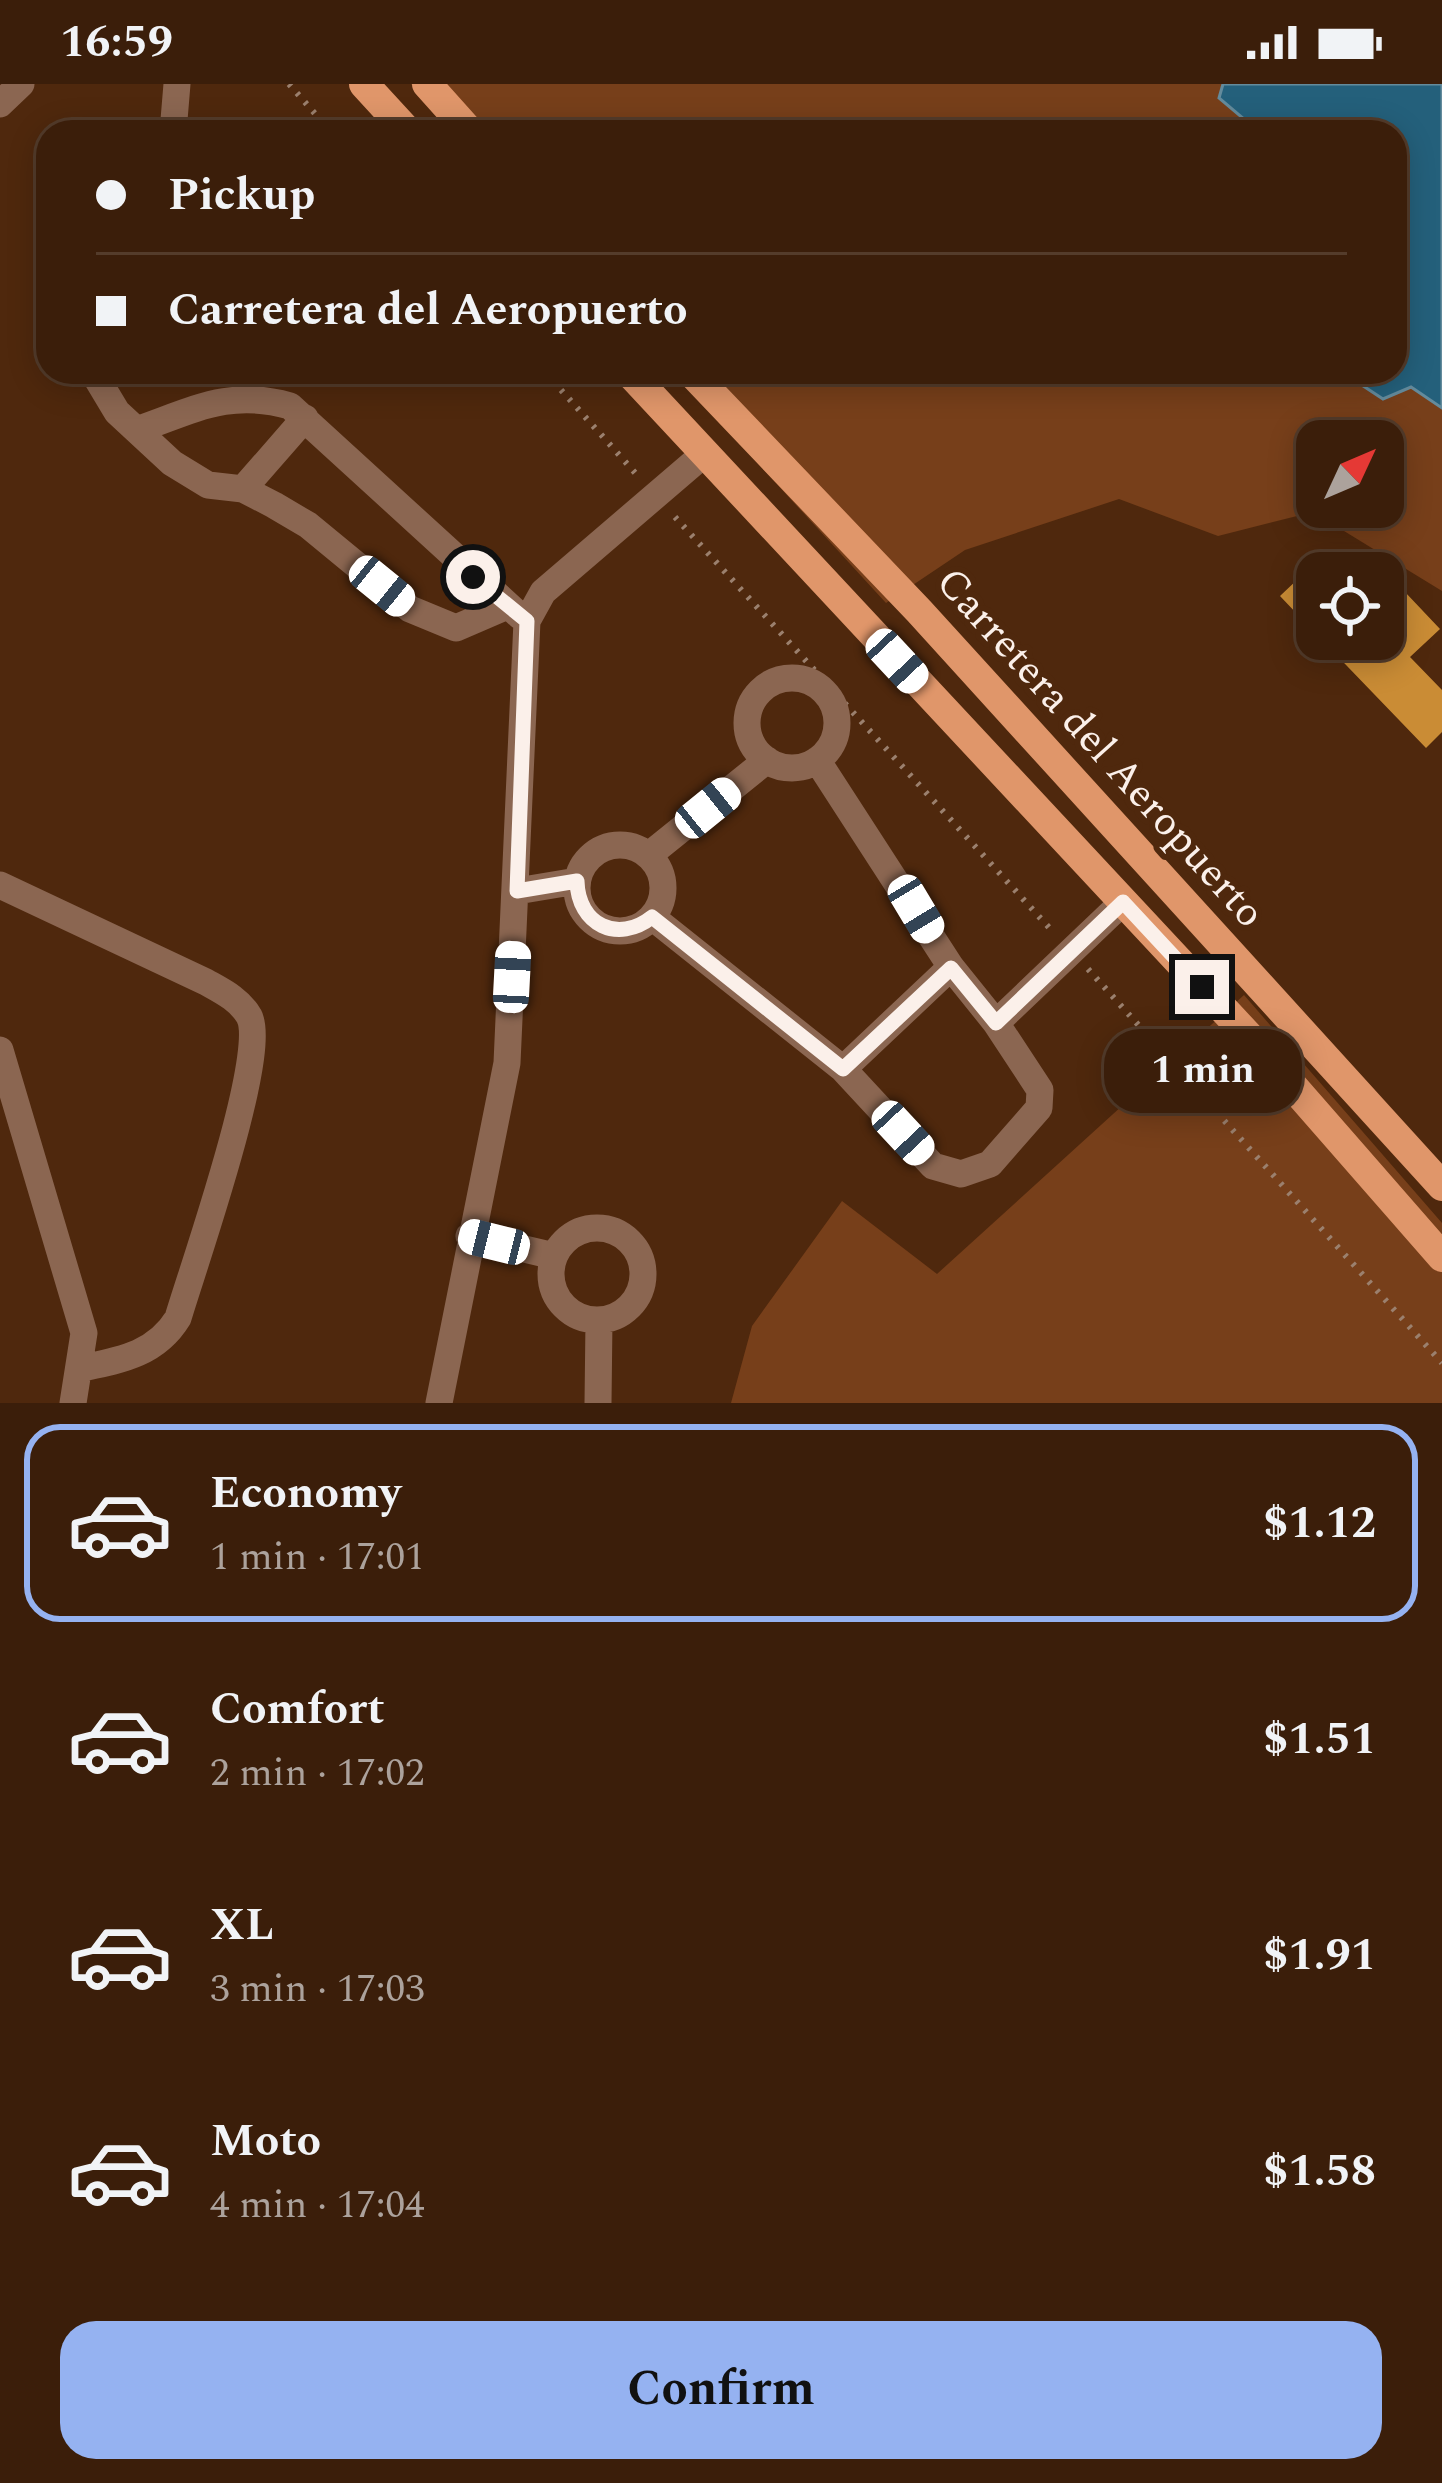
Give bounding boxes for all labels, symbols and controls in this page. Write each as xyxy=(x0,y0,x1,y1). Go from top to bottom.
text: 16:59 xyxy=(60,8,173,77)
text: Pickup xyxy=(168,161,315,230)
text: Carretera del Aeropuerto xyxy=(168,276,688,345)
north arrow xyxy=(1296,420,1404,528)
map controls xyxy=(1296,420,1404,660)
car xyxy=(343,549,421,623)
route start xyxy=(446,550,500,604)
button: locate xyxy=(1296,552,1404,660)
street label: Carretera del Aeropuerto xyxy=(920,553,1280,943)
car xyxy=(859,622,935,700)
car xyxy=(669,771,747,845)
car xyxy=(882,869,950,949)
car xyxy=(492,940,532,1014)
route end xyxy=(1175,960,1229,1014)
callout: 1 min xyxy=(1103,1029,1301,1113)
text: 1 min xyxy=(1151,1041,1255,1100)
car xyxy=(865,1094,941,1172)
car xyxy=(455,1216,533,1268)
text: Economy xyxy=(210,1459,401,1528)
icon: car xyxy=(66,1469,174,1577)
text: $1.12 xyxy=(1263,1489,1376,1558)
text: 1 min · 17:01 xyxy=(210,1528,425,1587)
text: Comfort xyxy=(210,1675,385,1744)
icon: car xyxy=(66,1685,174,1793)
text: $1.51 xyxy=(1263,1705,1376,1774)
text: 2 min · 17:02 xyxy=(210,1744,425,1803)
text: XL xyxy=(210,1891,274,1960)
icon: car xyxy=(66,1901,174,2009)
text: $1.91 xyxy=(1263,1921,1376,1990)
text: 3 min · 17:03 xyxy=(210,1960,425,2019)
text: Moto xyxy=(210,2107,321,2176)
icon: car xyxy=(66,2117,174,2225)
text: $1.58 xyxy=(1263,2137,1376,2206)
text: 4 min · 17:04 xyxy=(210,2176,425,2235)
button: Confirm xyxy=(60,2321,1382,2459)

